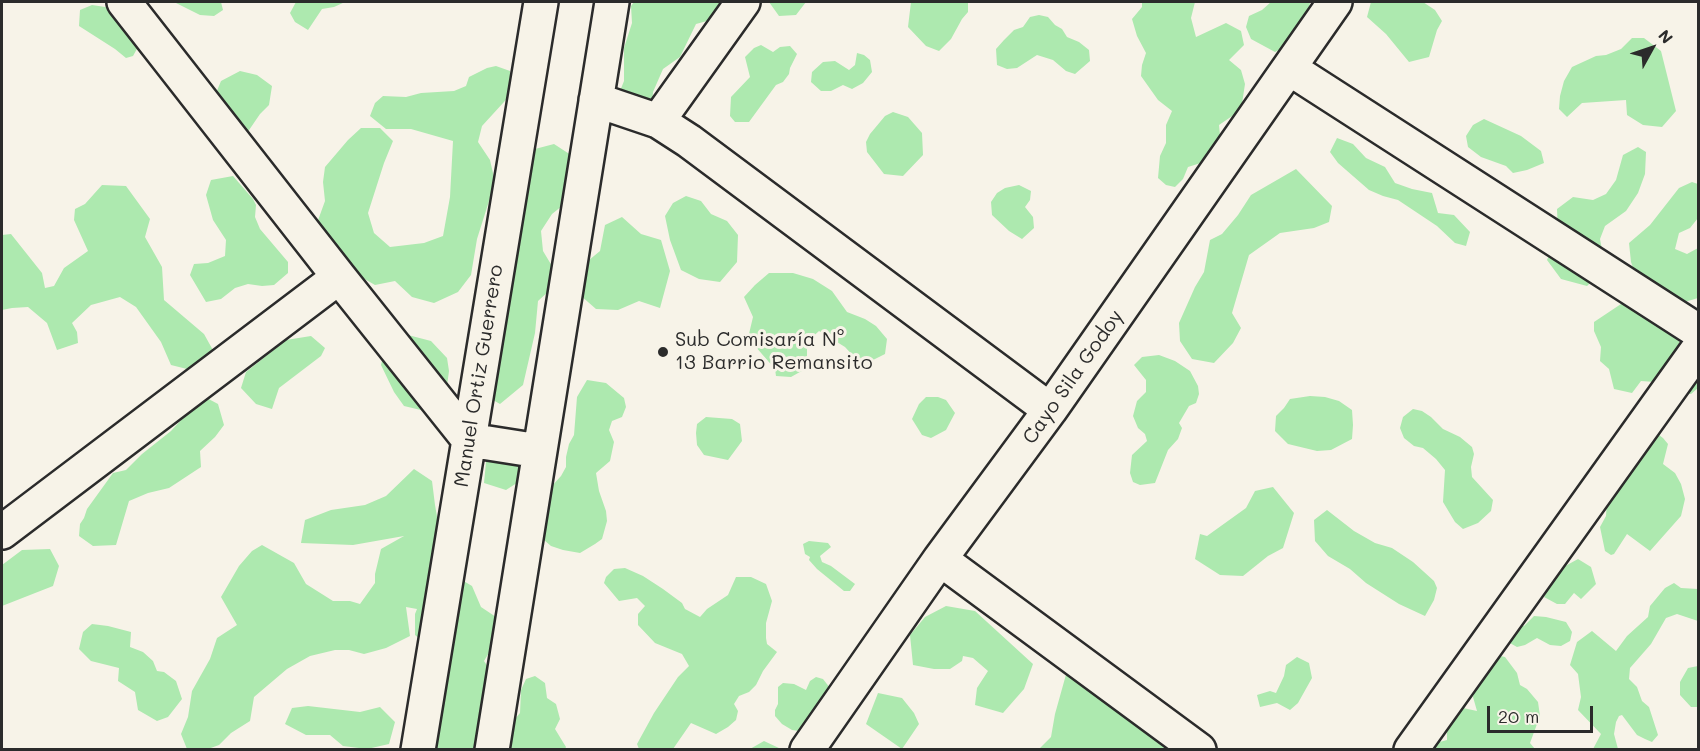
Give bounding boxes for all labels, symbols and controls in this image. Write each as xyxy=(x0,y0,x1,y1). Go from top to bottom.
north arrow xyxy=(1622,18,1682,78)
text: N xyxy=(1654,25,1678,48)
street label: Manuel Ortiz Guerrero xyxy=(450,263,508,489)
street label: Cayo Sila Godoy xyxy=(1018,305,1128,449)
place label: Sub Comisaría N° 13 Barrio Remansito xyxy=(675,328,873,375)
marker: Sub Comisaría N° 13 Barrio Remansito xyxy=(656,345,670,359)
scale bar xyxy=(1490,694,1596,732)
text: 20 m xyxy=(1498,704,1539,728)

